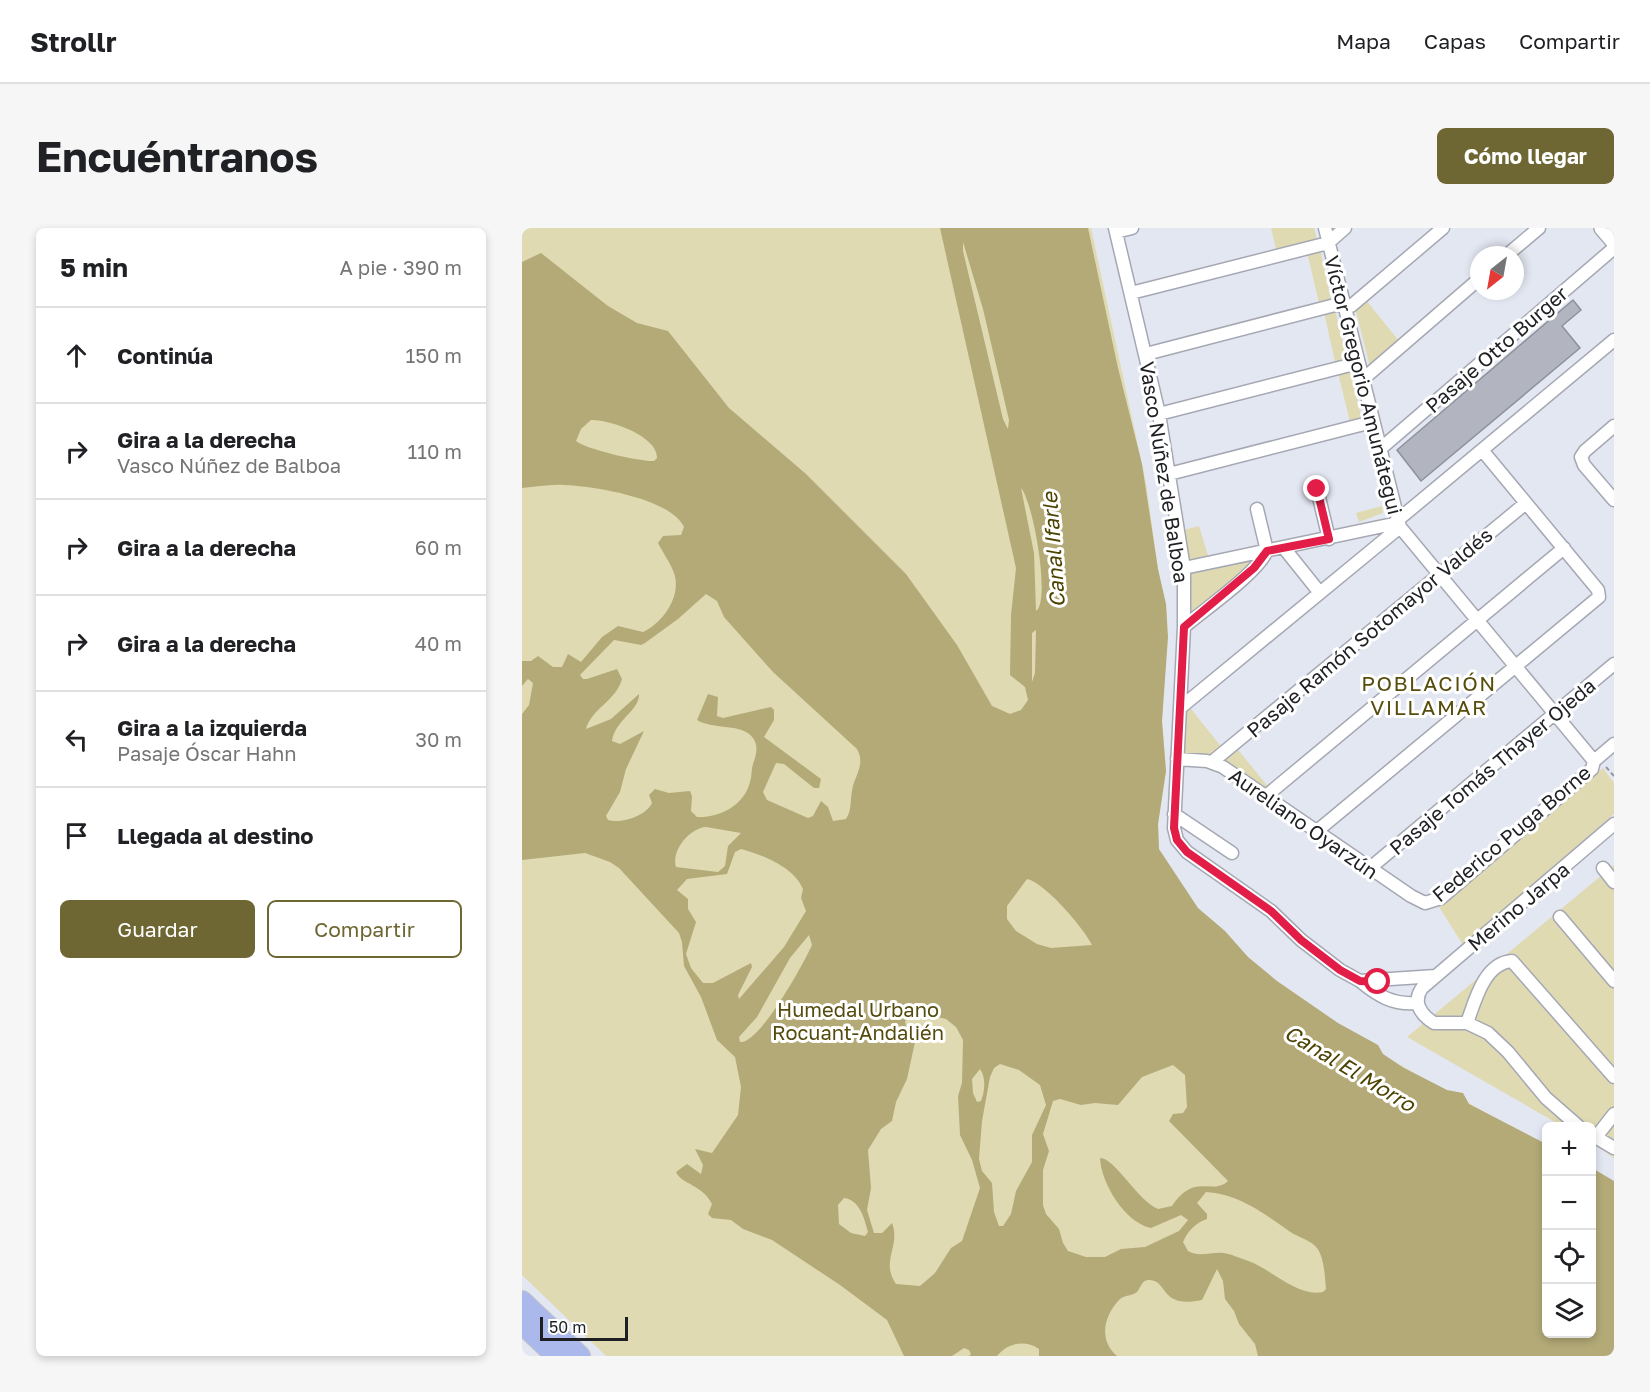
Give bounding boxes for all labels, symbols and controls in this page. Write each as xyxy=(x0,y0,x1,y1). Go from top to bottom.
text: Strollr xyxy=(30,25,117,58)
text: Mapa xyxy=(1336,28,1391,54)
text: Capas xyxy=(1424,28,1486,54)
text: Compartir xyxy=(1519,28,1620,54)
button: Cómo llegar xyxy=(1437,128,1614,184)
text: Encuéntranos xyxy=(36,131,318,181)
north arrow xyxy=(1470,246,1524,300)
text: 5 min xyxy=(60,252,128,283)
street label: Víctor Gregorio Amunátegui xyxy=(1320,253,1408,517)
text: A pie · 390 m xyxy=(339,255,462,279)
street label: Pasaje Otto Burger xyxy=(1420,281,1572,417)
icon: ahead xyxy=(60,339,93,372)
text: Continúa xyxy=(117,342,213,369)
text: 150 m xyxy=(406,343,462,367)
street label: Vasco Núñez de Balboa xyxy=(1136,360,1194,584)
text: Gira a la derecha xyxy=(117,426,296,453)
icon: right xyxy=(60,435,93,468)
text: 110 m xyxy=(408,439,462,463)
text: Vasco Núñez de Balboa xyxy=(117,453,341,477)
route end xyxy=(1303,475,1329,501)
water label: Canal Ifarle xyxy=(1036,490,1070,609)
street label: Pasaje Ramón Sotomayor Valdés xyxy=(1241,522,1497,742)
icon: right xyxy=(60,531,93,564)
text: Gira a la derecha xyxy=(117,534,296,561)
text: 60 m xyxy=(415,535,462,559)
icon: right xyxy=(60,627,93,660)
text: Gira a la derecha xyxy=(117,630,296,657)
text: 40 m xyxy=(415,631,462,655)
district label: POBLACIÓN VILLAMAR xyxy=(1361,670,1497,720)
street label: Pasaje Tomás Thayer Ojeda xyxy=(1384,673,1600,859)
text: Gira a la izquierda xyxy=(117,714,307,741)
icon: left xyxy=(60,723,93,756)
text: 30 m xyxy=(415,727,462,751)
text: Pasaje Óscar Hahn xyxy=(117,741,297,765)
street label: Federico Puga Borne xyxy=(1427,760,1595,906)
street label: Aureliano Oyarzún xyxy=(1225,763,1383,883)
icon: arrive xyxy=(60,819,93,852)
text: Llegada al destino xyxy=(117,822,314,849)
street label: Merino Jarpa xyxy=(1462,857,1574,955)
button: Guardar xyxy=(60,900,255,958)
button: Compartir xyxy=(267,900,462,958)
route start xyxy=(1364,968,1390,994)
park label: Humedal Urbano Rocuant-Andalién xyxy=(772,997,944,1044)
water label: Canal El Morro xyxy=(1280,1019,1421,1118)
map controls xyxy=(1542,1122,1596,1338)
button: + xyxy=(1542,1122,1596,1176)
button: − xyxy=(1542,1176,1596,1230)
button: locate xyxy=(1542,1230,1596,1284)
button: layers xyxy=(1542,1284,1596,1338)
scale bar xyxy=(540,1314,628,1342)
text: 50 m xyxy=(549,1317,586,1337)

